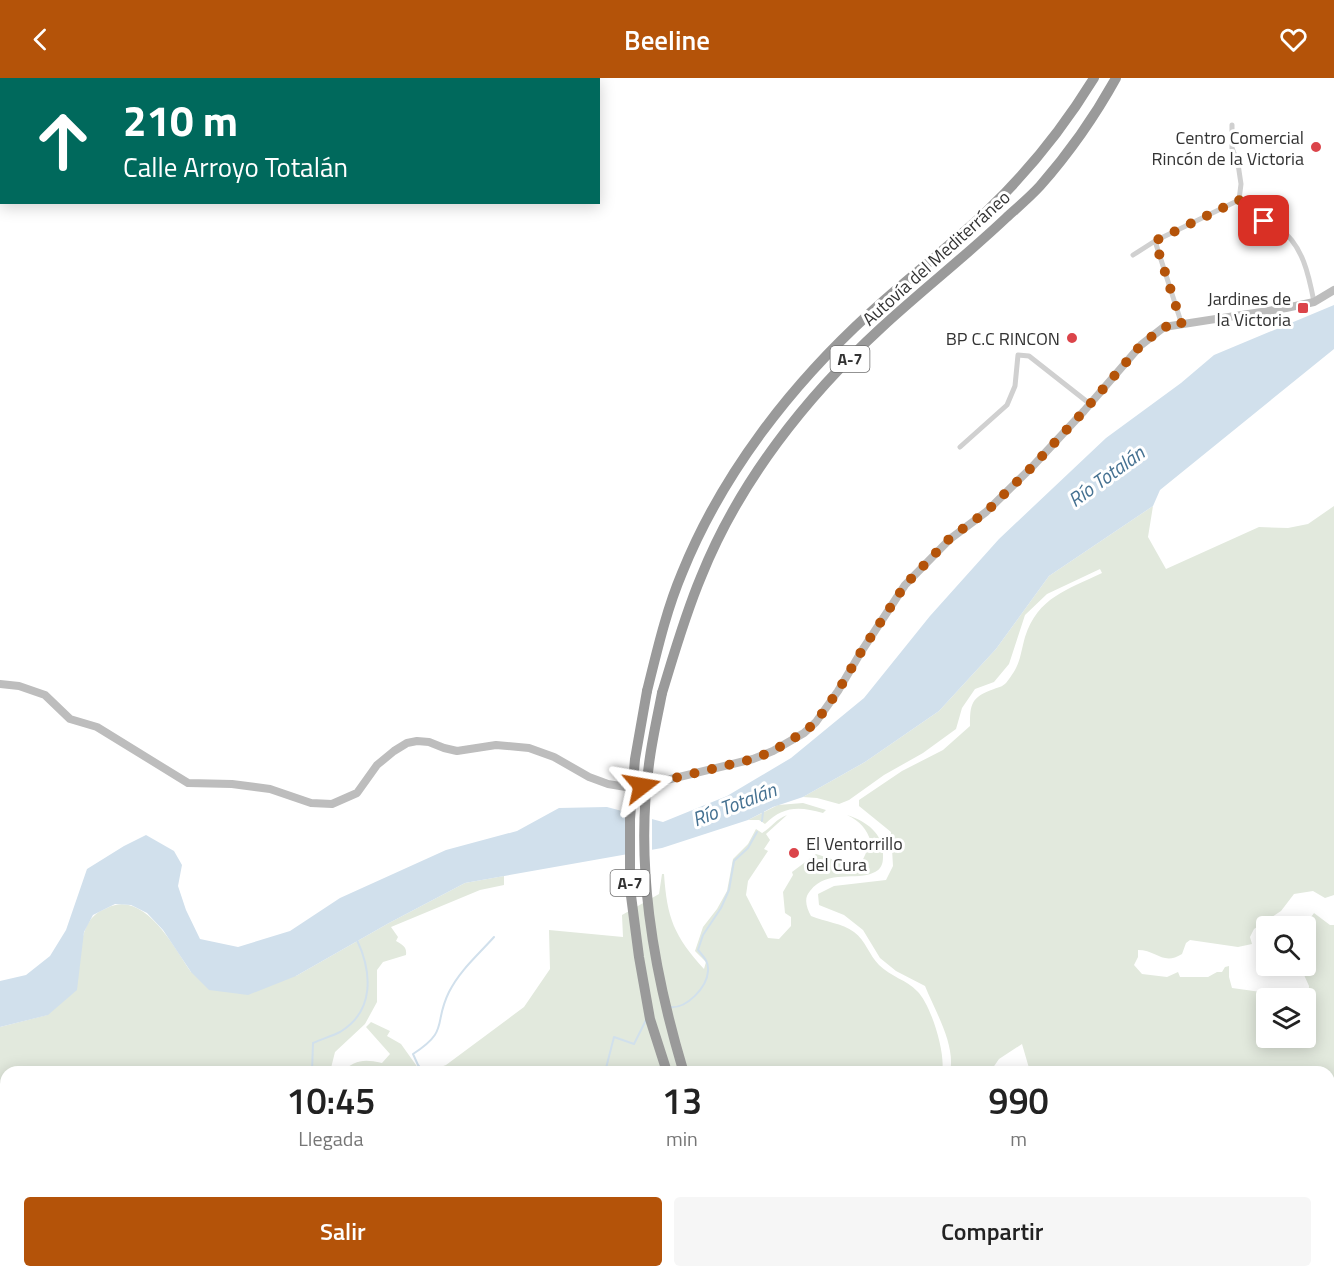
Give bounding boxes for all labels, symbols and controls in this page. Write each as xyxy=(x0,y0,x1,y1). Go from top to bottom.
text: Beeline xyxy=(624,19,710,60)
icon: back xyxy=(24,23,57,56)
icon: heart xyxy=(1277,23,1310,56)
text: 210 m xyxy=(123,88,238,152)
icon: ahead xyxy=(24,102,102,180)
place label: Centro Comercial Rincón de la Victoria xyxy=(1151,124,1304,172)
marker: Centro Comercial Rincón de la Victoria xyxy=(1309,140,1323,154)
text: Calle Arroyo Totalán xyxy=(123,146,348,187)
street label: Autovía del Mediterráneo xyxy=(856,184,1016,332)
pin xyxy=(1238,195,1289,246)
icon: arrive xyxy=(1247,204,1280,237)
place label: Jardines de la Victoria xyxy=(1208,285,1291,333)
marker: Jardines de la Victoria xyxy=(1296,301,1310,315)
place label: BP C.C RINCON xyxy=(946,325,1060,352)
marker: BP C.C RINCON xyxy=(1065,331,1079,345)
road number: A-7 xyxy=(830,346,870,372)
water label: Río Totalán xyxy=(1061,437,1152,514)
position arrow xyxy=(610,754,674,818)
water label: Río Totalán xyxy=(687,773,782,834)
place label: El Ventorrillo del Cura xyxy=(806,830,903,878)
marker: El Ventorrillo del Cura xyxy=(787,846,801,860)
road number: A-7 xyxy=(610,870,650,896)
map controls xyxy=(1256,916,1316,1048)
button: search xyxy=(1256,916,1316,976)
button: layers xyxy=(1256,988,1316,1048)
text: 10:45 xyxy=(286,1073,375,1128)
text: 13 xyxy=(662,1073,702,1128)
text: 990 xyxy=(988,1073,1049,1128)
text: Llegada xyxy=(298,1123,363,1154)
text: min xyxy=(666,1123,698,1154)
text: m xyxy=(1010,1123,1027,1154)
button: Salir xyxy=(24,1197,662,1266)
button: Compartir xyxy=(674,1197,1311,1266)

